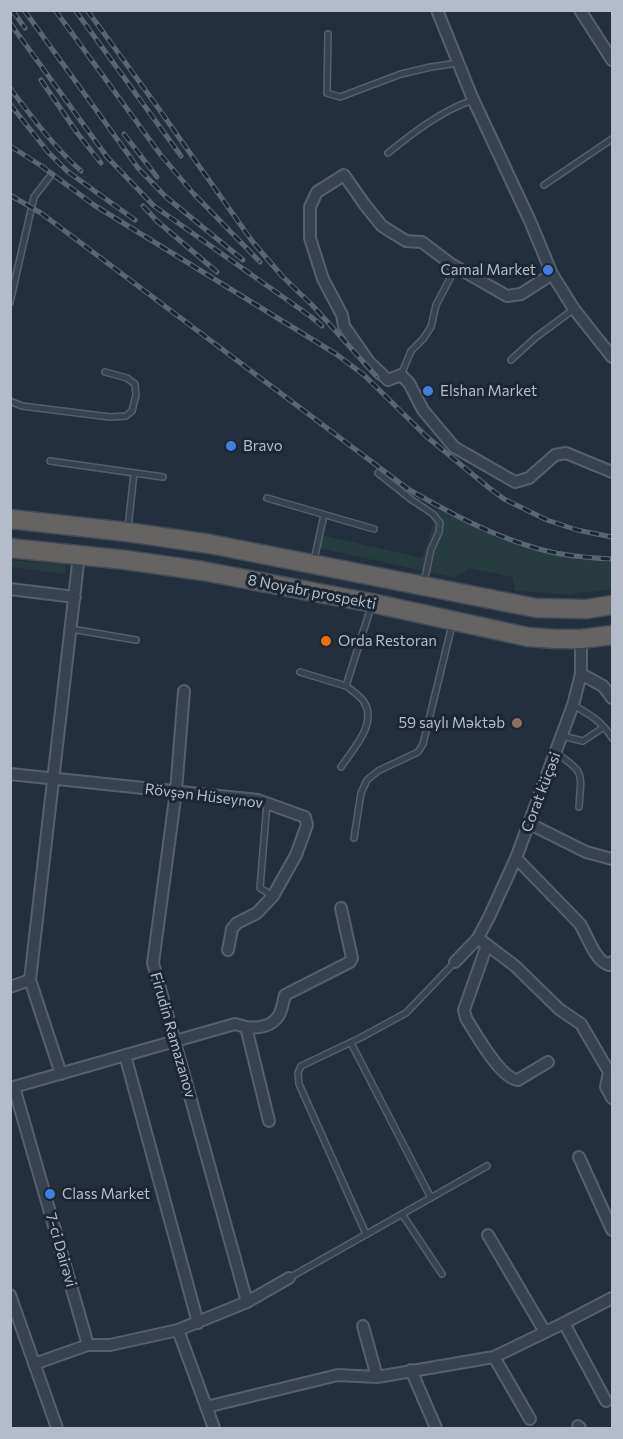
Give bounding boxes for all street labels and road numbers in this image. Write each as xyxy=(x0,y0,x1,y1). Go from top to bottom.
street label: 8 Noyabr prospekti xyxy=(246,571,378,613)
street label: Corat küçəsi xyxy=(517,749,565,835)
street label: Rövşən Hüseynov xyxy=(144,780,264,812)
street label: Firudin Ramazanov xyxy=(146,970,200,1100)
street label: 7-ci Dairəvi xyxy=(42,1211,80,1289)

